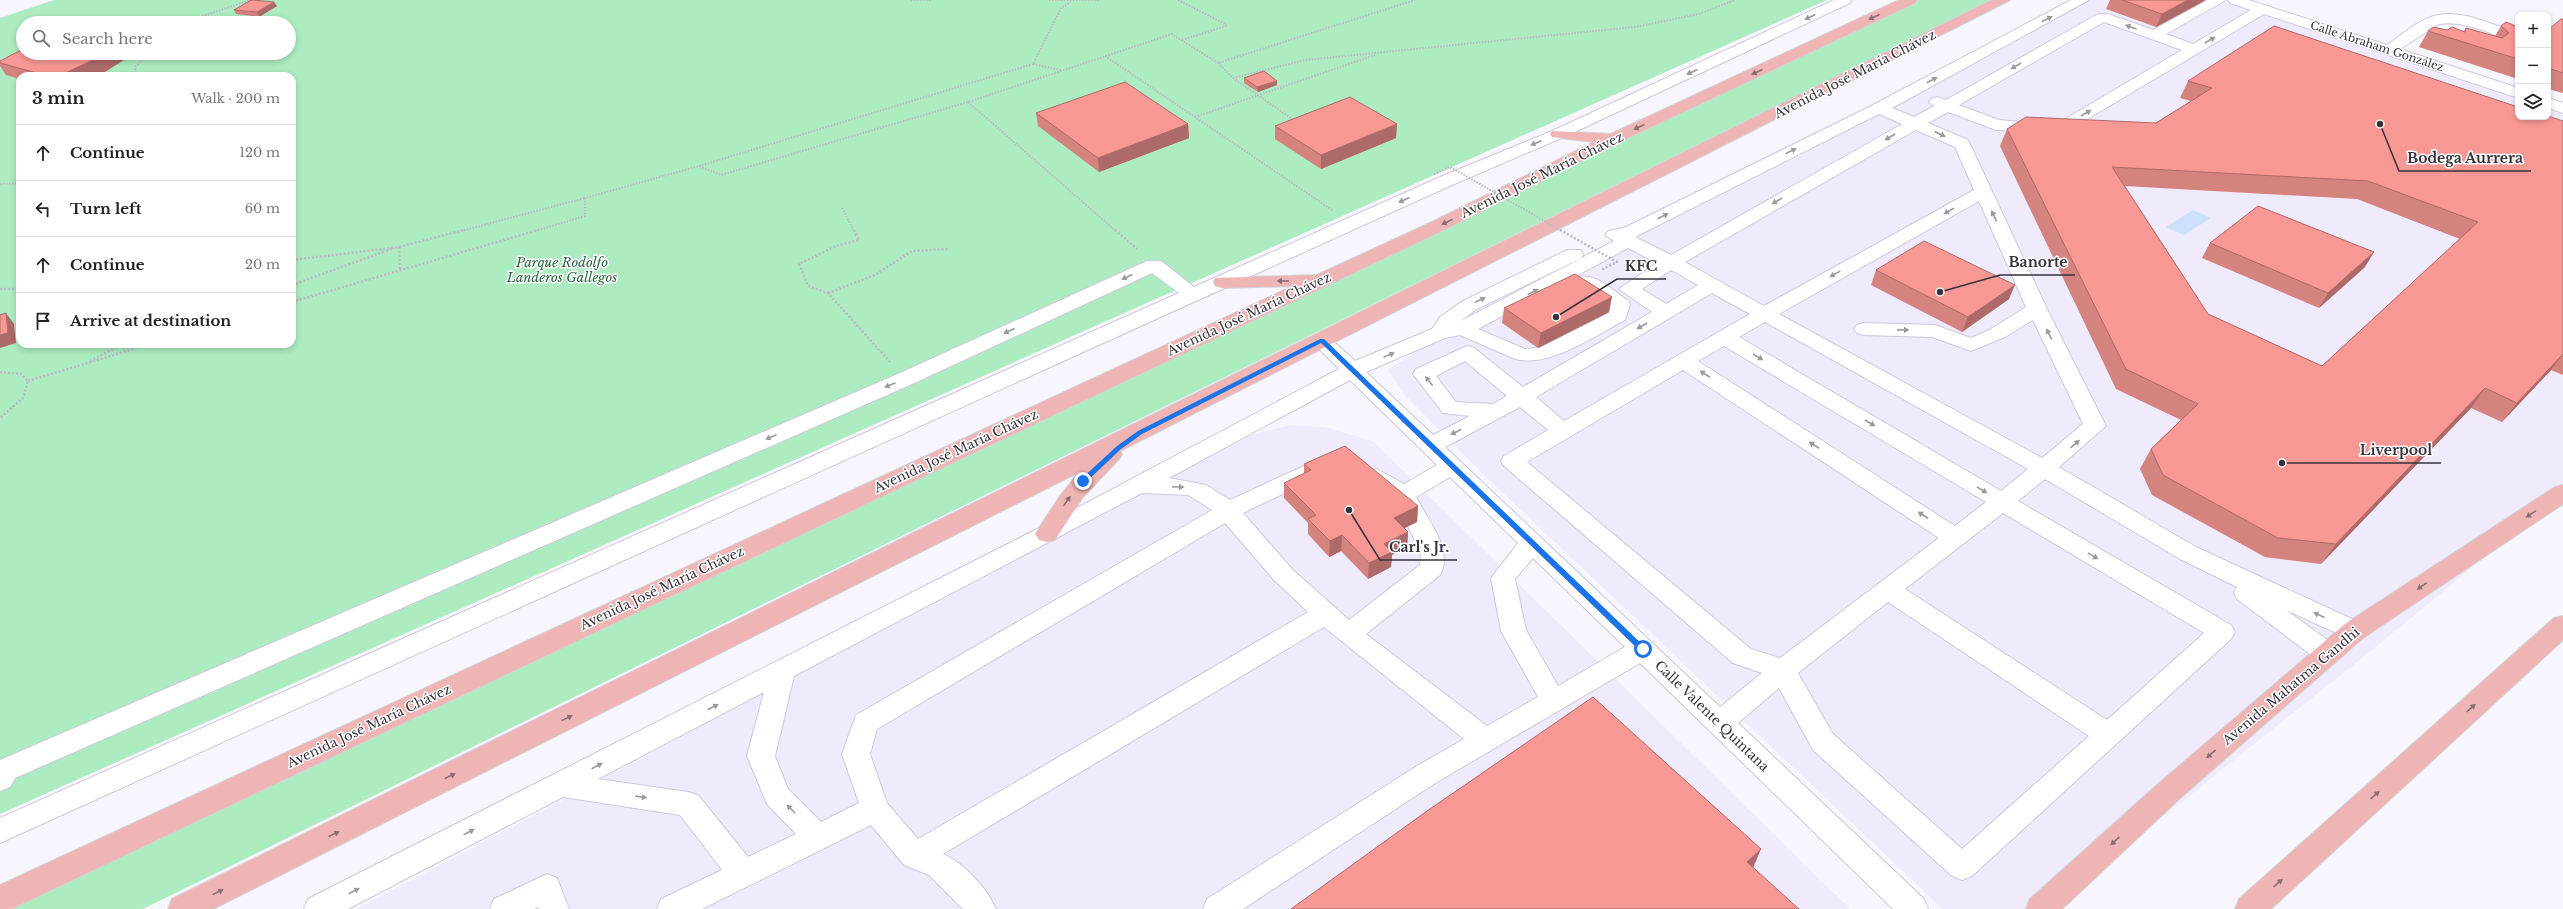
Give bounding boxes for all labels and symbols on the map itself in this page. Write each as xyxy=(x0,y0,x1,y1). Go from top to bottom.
one-way arrow xyxy=(1804,13,1816,20)
one-way arrow xyxy=(1869,14,1880,20)
one-way arrow xyxy=(2041,15,2053,22)
street label: Calle Abraham González xyxy=(2309,18,2445,74)
one-way arrow xyxy=(2124,23,2136,29)
street label: Avenida José María Chávez xyxy=(1770,26,1939,123)
one-way arrow xyxy=(2204,36,2216,43)
one-way arrow xyxy=(2010,63,2021,70)
one-way arrow xyxy=(1686,69,1698,75)
one-way arrow xyxy=(1751,69,1762,75)
one-way arrow xyxy=(1926,76,1938,83)
one-way arrow xyxy=(2080,109,2092,116)
one-way arrow xyxy=(1633,124,1645,130)
street label: Avenida José María Chávez xyxy=(1457,128,1626,222)
one-way arrow xyxy=(1935,132,1947,138)
one-way arrow xyxy=(1884,133,1896,140)
one-way arrow xyxy=(1530,141,1542,147)
callout: Bodega Aurrera xyxy=(2399,145,2531,171)
one-way arrow xyxy=(1786,148,1797,155)
text: Bodega Aurrera xyxy=(2407,149,2523,167)
one-way arrow xyxy=(1398,197,1409,203)
one-way arrow xyxy=(1771,198,1783,205)
one-way arrow xyxy=(1943,207,1954,214)
one-way arrow xyxy=(1991,210,1997,222)
one-way arrow xyxy=(1657,213,1668,219)
one-way arrow xyxy=(1441,219,1453,225)
callout: Banorte xyxy=(2000,249,2075,275)
callout: KFC xyxy=(1617,253,1666,279)
text: Banorte xyxy=(2008,253,2068,271)
park label: Parque Rodolfo Landeros Gallegos xyxy=(506,254,617,286)
text: KFC xyxy=(1625,257,1657,275)
street label: Avenida José María Chávez xyxy=(1163,268,1334,360)
one-way arrow xyxy=(1829,270,1841,277)
one-way arrow xyxy=(1121,274,1132,280)
one-way arrow xyxy=(1277,277,1289,284)
one-way arrow xyxy=(1527,289,1539,295)
one-way arrow xyxy=(1474,297,1486,303)
one-way arrow xyxy=(1636,323,1648,330)
one-way arrow xyxy=(1897,327,1910,333)
one-way arrow xyxy=(1003,328,1014,334)
one-way arrow xyxy=(2046,328,2052,339)
one-way arrow xyxy=(1383,352,1395,358)
one-way arrow xyxy=(1752,353,1764,360)
one-way arrow xyxy=(1699,370,1710,378)
one-way arrow xyxy=(1425,376,1433,387)
one-way arrow xyxy=(885,382,896,388)
street label: Avenida José María Chávez xyxy=(870,405,1041,497)
one-way arrow xyxy=(1864,420,1876,427)
one-way arrow xyxy=(1450,429,1462,435)
one-way arrow xyxy=(765,434,777,440)
callout: Liverpool xyxy=(2352,437,2441,463)
one-way arrow xyxy=(2069,439,2080,448)
one-way arrow xyxy=(1809,441,1819,449)
text: Liverpool xyxy=(2360,441,2432,459)
route end xyxy=(1074,472,1092,490)
one-way arrow xyxy=(1172,484,1185,490)
one-way arrow xyxy=(1976,486,1988,493)
one-way arrow xyxy=(1063,496,1071,506)
one-way arrow xyxy=(2525,510,2536,518)
one-way arrow xyxy=(1917,512,1929,519)
callout: Carl's Jr. xyxy=(1380,534,1457,560)
text: Carl's Jr. xyxy=(1389,538,1449,556)
street label: Avenida José María Chávez xyxy=(576,542,747,634)
one-way arrow xyxy=(2087,552,2099,559)
one-way arrow xyxy=(2417,582,2427,590)
one-way arrow xyxy=(2312,612,2324,618)
street label: Avenida Mahatma Gandhi xyxy=(2218,623,2364,749)
route start xyxy=(1634,640,1652,658)
street label: Calle Valente Quintana xyxy=(1651,657,1773,776)
street label: Avenida José María Chávez xyxy=(283,680,454,772)
one-way arrow xyxy=(2466,703,2476,713)
one-way arrow xyxy=(707,704,719,710)
one-way arrow xyxy=(561,715,572,721)
one-way arrow xyxy=(2207,749,2216,758)
one-way arrow xyxy=(592,763,603,769)
one-way arrow xyxy=(445,773,456,779)
one-way arrow xyxy=(2369,791,2380,800)
one-way arrow xyxy=(635,794,647,800)
one-way arrow xyxy=(786,804,796,814)
one-way arrow xyxy=(463,829,475,835)
one-way arrow xyxy=(328,831,340,837)
one-way arrow xyxy=(2110,836,2120,846)
one-way arrow xyxy=(2273,878,2284,887)
one-way arrow xyxy=(212,888,223,895)
one-way arrow xyxy=(348,888,359,894)

